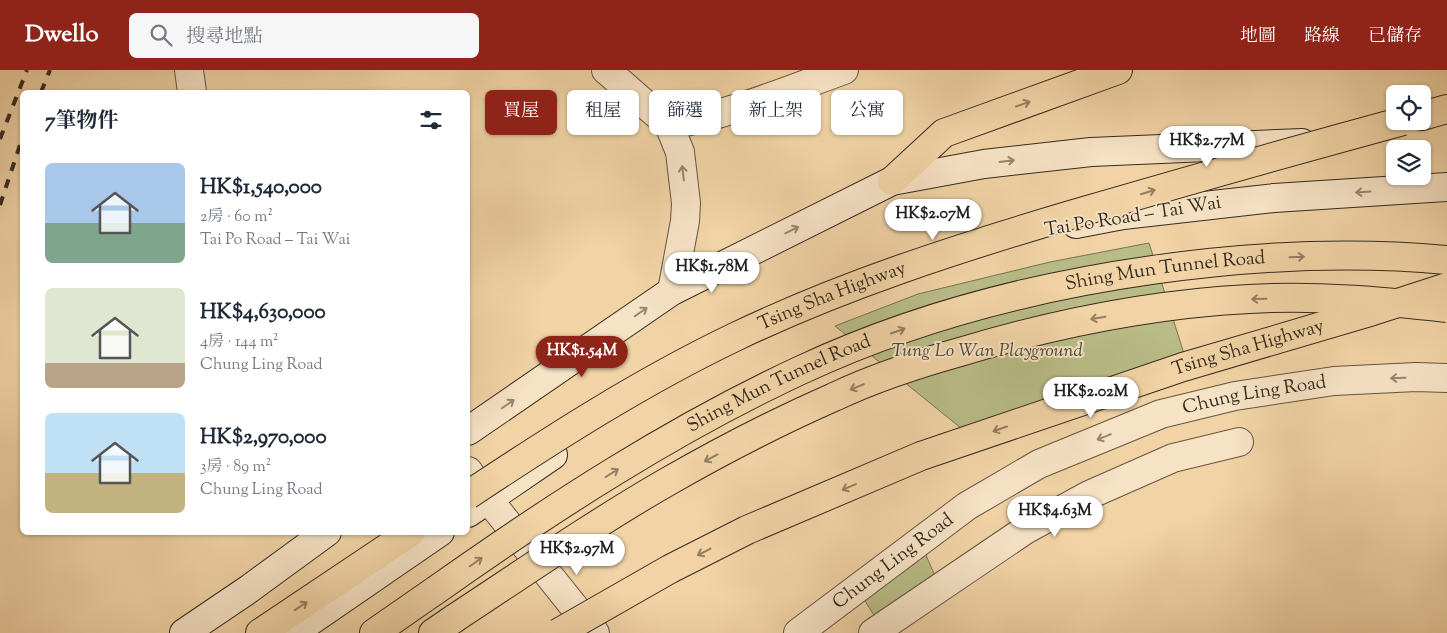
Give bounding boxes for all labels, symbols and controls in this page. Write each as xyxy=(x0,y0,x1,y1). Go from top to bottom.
search box xyxy=(129,13,479,58)
text: Dwello xyxy=(25,18,99,52)
icon: search xyxy=(147,21,175,49)
text: 搜尋地點 xyxy=(187,24,263,51)
text: 地圖 xyxy=(1240,24,1276,50)
text: 路線 xyxy=(1304,24,1340,50)
text: 已儲存 xyxy=(1368,24,1422,50)
map controls xyxy=(1386,85,1431,185)
button: locate xyxy=(1386,85,1431,130)
chip: 買屋 xyxy=(485,90,557,135)
chip: 租屋 xyxy=(567,90,639,135)
chip: 篩選 xyxy=(649,90,721,135)
chip: 新上架 xyxy=(731,90,821,135)
chip: 公寓 xyxy=(831,90,903,135)
one-way arrow xyxy=(1015,99,1030,108)
icon: filters xyxy=(417,106,445,134)
text: 7筆物件 xyxy=(45,107,119,137)
pin: HK$2.77M xyxy=(1155,126,1259,168)
text: HK$2.77M xyxy=(1170,130,1244,153)
button: layers xyxy=(1386,140,1431,185)
one-way arrow xyxy=(999,156,1015,166)
one-way arrow xyxy=(677,165,687,181)
text: HK$1,540,000 xyxy=(200,173,322,203)
icon: home xyxy=(85,183,145,243)
one-way arrow xyxy=(1139,187,1155,197)
one-way arrow xyxy=(1356,187,1372,196)
street label: Tai Po Road – Tai Wai xyxy=(1043,190,1223,244)
pin: HK$2.07M xyxy=(881,198,985,241)
text: HK$2.07M xyxy=(896,203,970,226)
text: 2房 · 60 m² xyxy=(200,206,273,229)
one-way arrow xyxy=(784,225,799,235)
text: Tai Po Road – Tai Wai xyxy=(200,229,350,252)
street label: Shing Mun Tunnel Road xyxy=(1063,245,1266,298)
pin: HK$1.78M xyxy=(660,252,764,294)
one-way arrow xyxy=(1289,252,1305,261)
street label: Tsing Sha Highway xyxy=(754,255,910,338)
text: HK$1.78M xyxy=(676,256,748,279)
one-way arrow xyxy=(1251,294,1267,303)
text: HK$4,630,000 xyxy=(200,298,326,328)
one-way arrow xyxy=(634,306,648,316)
icon: home xyxy=(85,308,145,368)
street label: Tsing Sha Highway xyxy=(1169,313,1328,383)
one-way arrow xyxy=(1090,314,1106,324)
one-way arrow xyxy=(890,326,905,335)
street label: Shing Mun Tunnel Road xyxy=(682,328,875,440)
text: 4房 · 144 m² xyxy=(200,331,279,354)
pin: HK$1.54M xyxy=(530,336,634,378)
park label: Tung Lo Wan Playground xyxy=(891,338,1083,365)
text: HK$1.54M xyxy=(547,340,617,363)
text: Chung Ling Road xyxy=(200,354,323,377)
street label: Chung Ling Road xyxy=(1180,369,1328,422)
one-way arrow xyxy=(1391,374,1407,383)
pin: HK$2.02M xyxy=(1039,376,1143,419)
text: HK$2.02M xyxy=(1054,381,1128,404)
one-way arrow xyxy=(850,383,865,392)
one-way arrow xyxy=(500,399,514,409)
text: HK$2,970,000 xyxy=(200,423,327,453)
one-way arrow xyxy=(992,424,1008,434)
icon: home xyxy=(85,433,145,493)
one-way arrow xyxy=(1097,433,1112,442)
one-way arrow xyxy=(705,453,719,463)
text: 3房 · 89 m² xyxy=(200,456,271,479)
one-way arrow xyxy=(604,467,618,477)
text: Chung Ling Road xyxy=(200,479,323,502)
one-way arrow xyxy=(842,482,857,492)
pin: HK$4.63M xyxy=(1003,496,1107,538)
text: HK$4.63M xyxy=(1018,500,1092,523)
street label: Chung Ling Road xyxy=(827,507,960,616)
pin: HK$2.97M xyxy=(525,534,629,576)
text: HK$2.97M xyxy=(540,538,614,561)
one-way arrow xyxy=(696,547,711,557)
one-way arrow xyxy=(469,557,483,567)
one-way arrow xyxy=(293,601,307,611)

